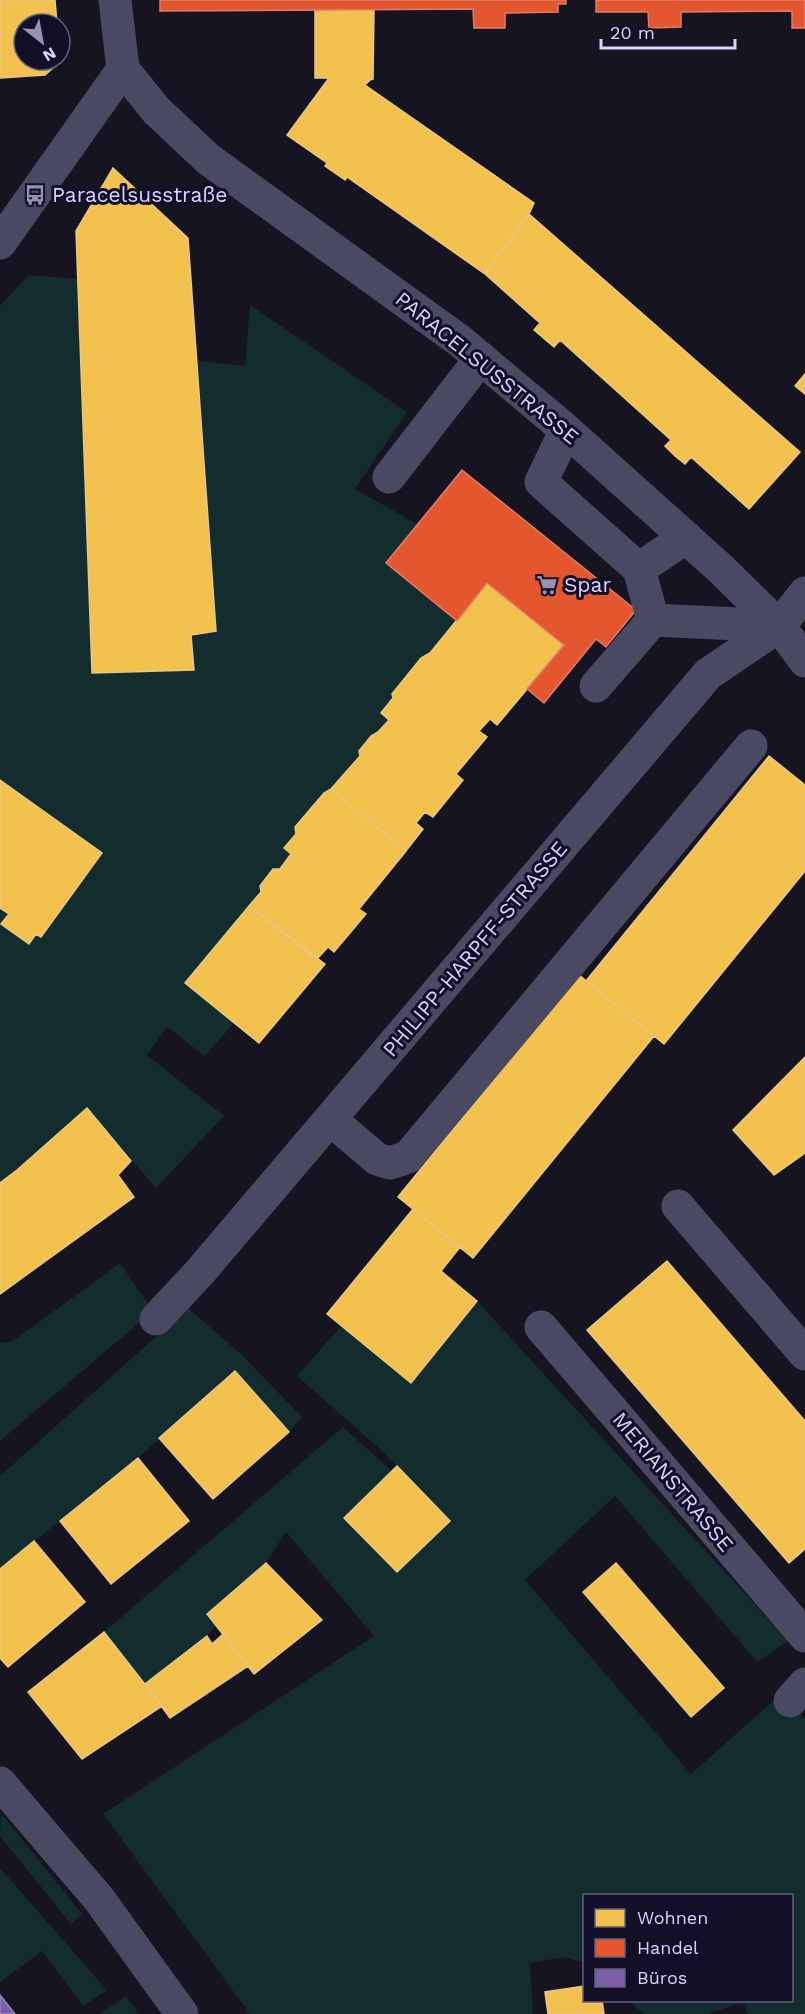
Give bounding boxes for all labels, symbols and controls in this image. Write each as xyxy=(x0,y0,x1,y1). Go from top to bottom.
north arrow xyxy=(12,12,72,72)
scale bar xyxy=(601,12,734,50)
text: 20 m xyxy=(610,22,655,43)
text: N xyxy=(39,43,59,66)
place label: Paracelsusstraße xyxy=(52,182,227,207)
bus stop icon: Paracelsusstraße xyxy=(23,183,47,207)
street label: PARACELSUSSTRASSE xyxy=(391,286,584,449)
place label: Spar xyxy=(564,572,611,597)
supermarket icon: Spar xyxy=(535,573,559,597)
street label: PHILIPP-HARPFF-STRASSE xyxy=(377,836,572,1062)
street label: MERIANSTRASSE xyxy=(608,1407,739,1556)
legend xyxy=(583,1894,793,2002)
text: Wohnen xyxy=(637,1907,708,1928)
text: Handel xyxy=(637,1937,699,1958)
text: Büros xyxy=(637,1967,687,1988)

